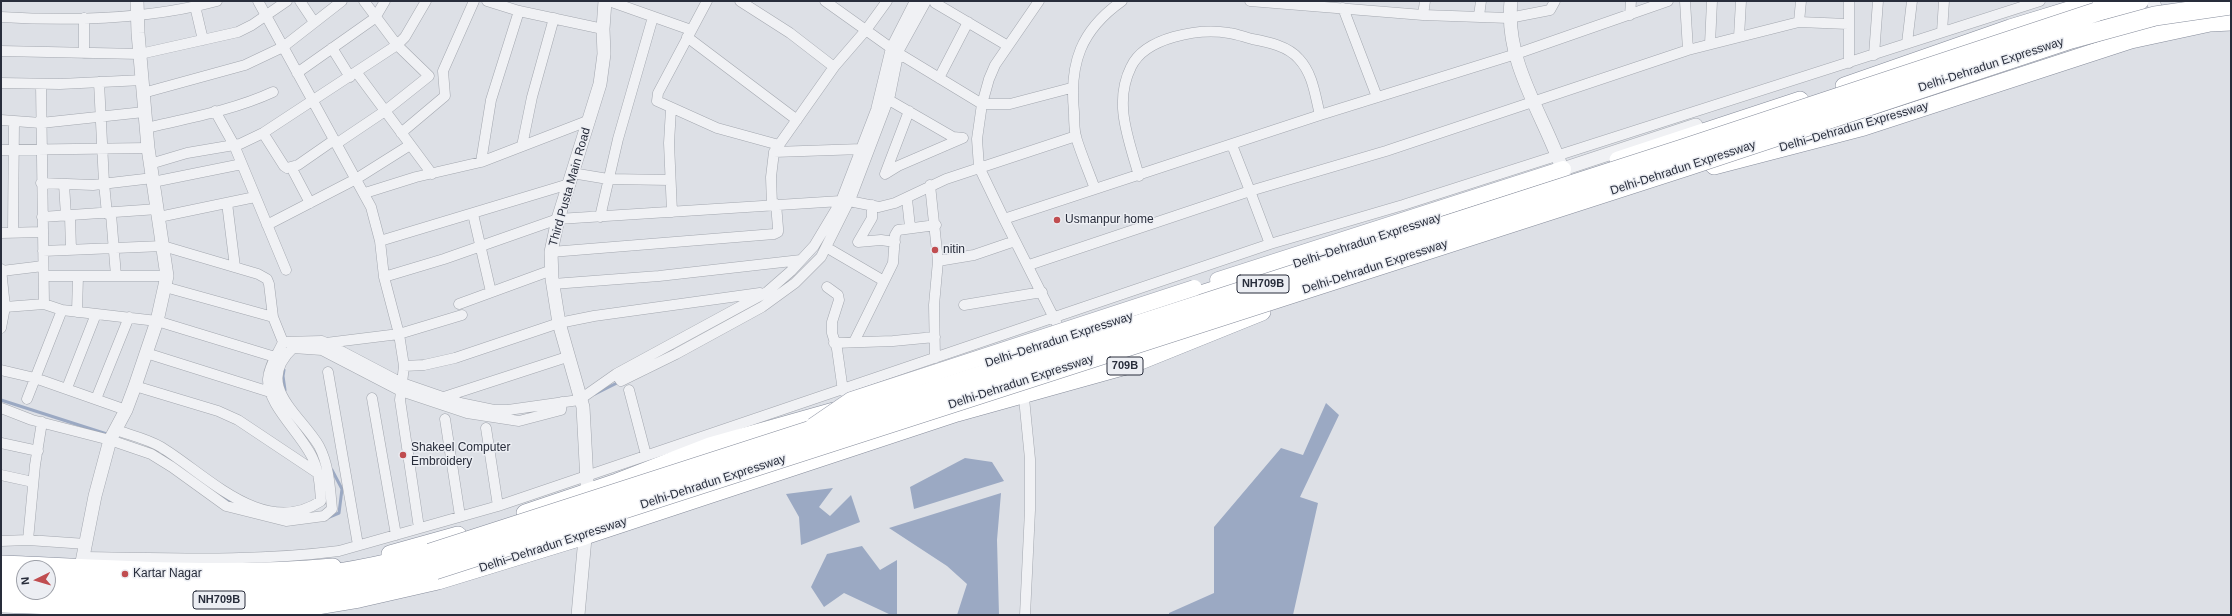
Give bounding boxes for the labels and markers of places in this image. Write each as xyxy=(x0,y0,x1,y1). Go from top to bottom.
place label: Usmanpur home xyxy=(1065,213,1154,227)
marker: Usmanpur home xyxy=(1052,215,1062,225)
place label: nitin xyxy=(943,243,965,257)
marker: nitin xyxy=(930,245,940,255)
place label: Shakeel Computer Embroidery xyxy=(411,441,510,469)
marker: Shakeel Computer Embroidery xyxy=(398,450,408,460)
place label: Kartar Nagar xyxy=(133,567,202,581)
marker: Kartar Nagar xyxy=(120,569,130,579)

